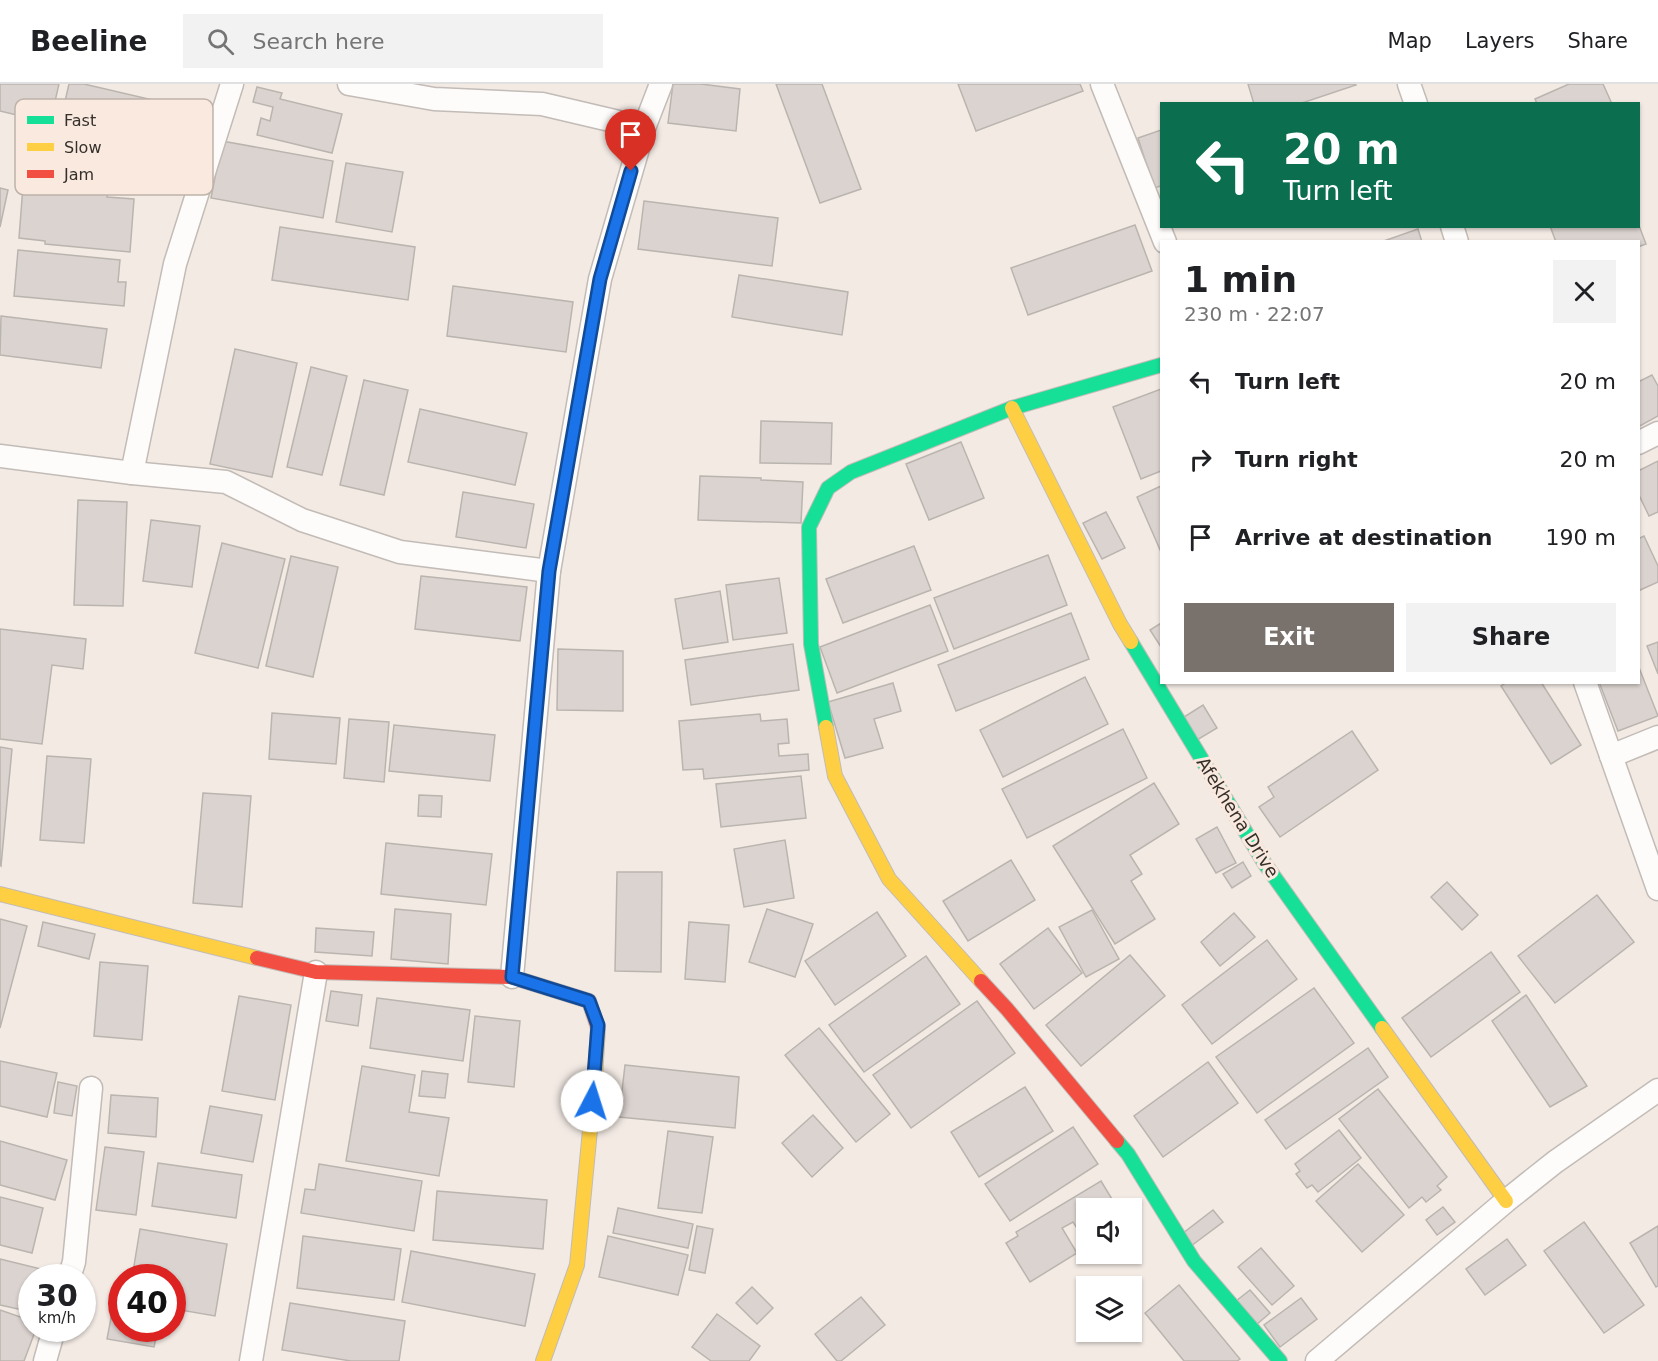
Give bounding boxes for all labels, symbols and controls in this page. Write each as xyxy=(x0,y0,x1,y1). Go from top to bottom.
search box xyxy=(183,14,603,68)
text: Beeline xyxy=(30,25,147,58)
icon: search xyxy=(204,25,237,58)
text: Search here xyxy=(252,29,385,54)
text: Map xyxy=(1388,29,1432,53)
text: Layers xyxy=(1465,29,1534,53)
text: Share xyxy=(1567,29,1628,53)
legend xyxy=(15,99,213,195)
pin xyxy=(605,109,656,171)
text: Fast xyxy=(64,111,96,130)
icon: arrive xyxy=(614,118,647,151)
text: 20 m xyxy=(1283,125,1400,174)
icon: left xyxy=(1184,126,1262,204)
text: Slow xyxy=(64,138,101,157)
text: Jam xyxy=(63,165,94,184)
text: Turn left xyxy=(1283,175,1393,206)
text: 1 min xyxy=(1184,259,1297,300)
button: close xyxy=(1553,260,1616,323)
text: 230 m · 22:07 xyxy=(1184,302,1325,326)
icon: left xyxy=(1184,365,1217,398)
text: Turn left xyxy=(1235,369,1340,394)
text: 20 m xyxy=(1560,369,1616,394)
icon: right xyxy=(1184,443,1217,476)
text: Turn right xyxy=(1235,447,1358,472)
text: 20 m xyxy=(1560,447,1616,472)
icon: arrive xyxy=(1184,521,1217,554)
text: Arrive at destination xyxy=(1235,525,1492,550)
text: 190 m xyxy=(1546,525,1616,550)
button: Exit xyxy=(1184,603,1394,672)
button: Share xyxy=(1406,603,1616,672)
street label: Afekhena Drive xyxy=(1192,753,1284,881)
position arrow xyxy=(560,1069,624,1133)
map controls xyxy=(1076,1198,1142,1342)
button: sound xyxy=(1076,1198,1142,1264)
speed limit sign: 40 xyxy=(108,1264,186,1342)
button: layers xyxy=(1076,1276,1142,1342)
text: 30 xyxy=(36,1278,78,1313)
text: km/h xyxy=(38,1309,76,1327)

